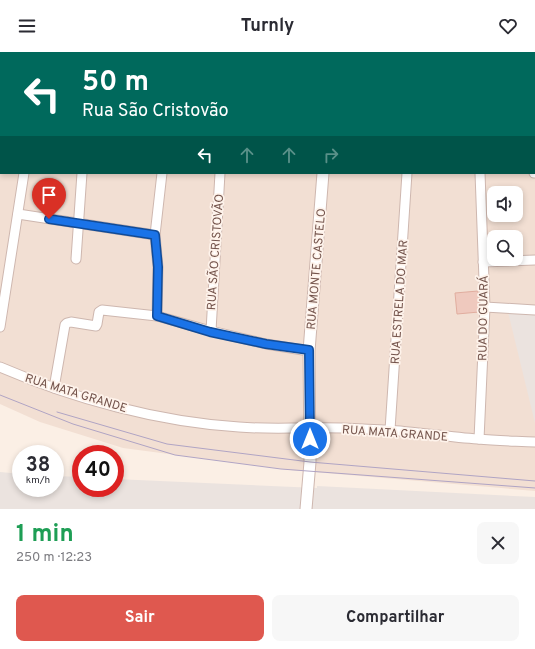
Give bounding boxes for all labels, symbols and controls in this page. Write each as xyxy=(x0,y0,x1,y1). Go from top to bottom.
icon: menu xyxy=(16,15,38,37)
text: Turnly xyxy=(241,15,294,38)
icon: heart xyxy=(497,15,519,37)
text: 50 m xyxy=(82,65,149,101)
icon: left xyxy=(16,68,68,120)
text: Rua São Cristovão xyxy=(82,100,229,123)
icon: left xyxy=(194,144,216,166)
icon: ahead xyxy=(236,144,258,166)
icon: ahead xyxy=(278,144,300,166)
icon: right xyxy=(320,144,342,166)
pin xyxy=(32,178,66,219)
icon: arrive xyxy=(38,184,60,206)
map controls xyxy=(487,186,523,266)
button: sound xyxy=(487,186,523,222)
street label: RUA SÃO CRISTOVÃO xyxy=(204,193,228,311)
street label: RUA MONTE CASTELO xyxy=(304,208,330,330)
button: search xyxy=(487,230,523,266)
street label: RUA ESTRELA DO MAR xyxy=(388,239,412,365)
street label: RUA DO GUARÁ xyxy=(475,275,493,361)
street label: RUA MATA GRANDE xyxy=(23,371,129,417)
position arrow xyxy=(289,418,331,460)
street label: RUA MATA GRANDE xyxy=(341,422,448,446)
speed limit sign: 40 xyxy=(72,445,124,497)
text: 38 xyxy=(26,453,50,479)
text: km/h xyxy=(26,474,50,487)
text: 1 min xyxy=(16,520,74,550)
button: close xyxy=(477,522,519,564)
text: 250 m · 12:23 xyxy=(16,550,92,566)
button: Sair xyxy=(16,595,264,641)
button: Compartilhar xyxy=(272,595,519,641)

